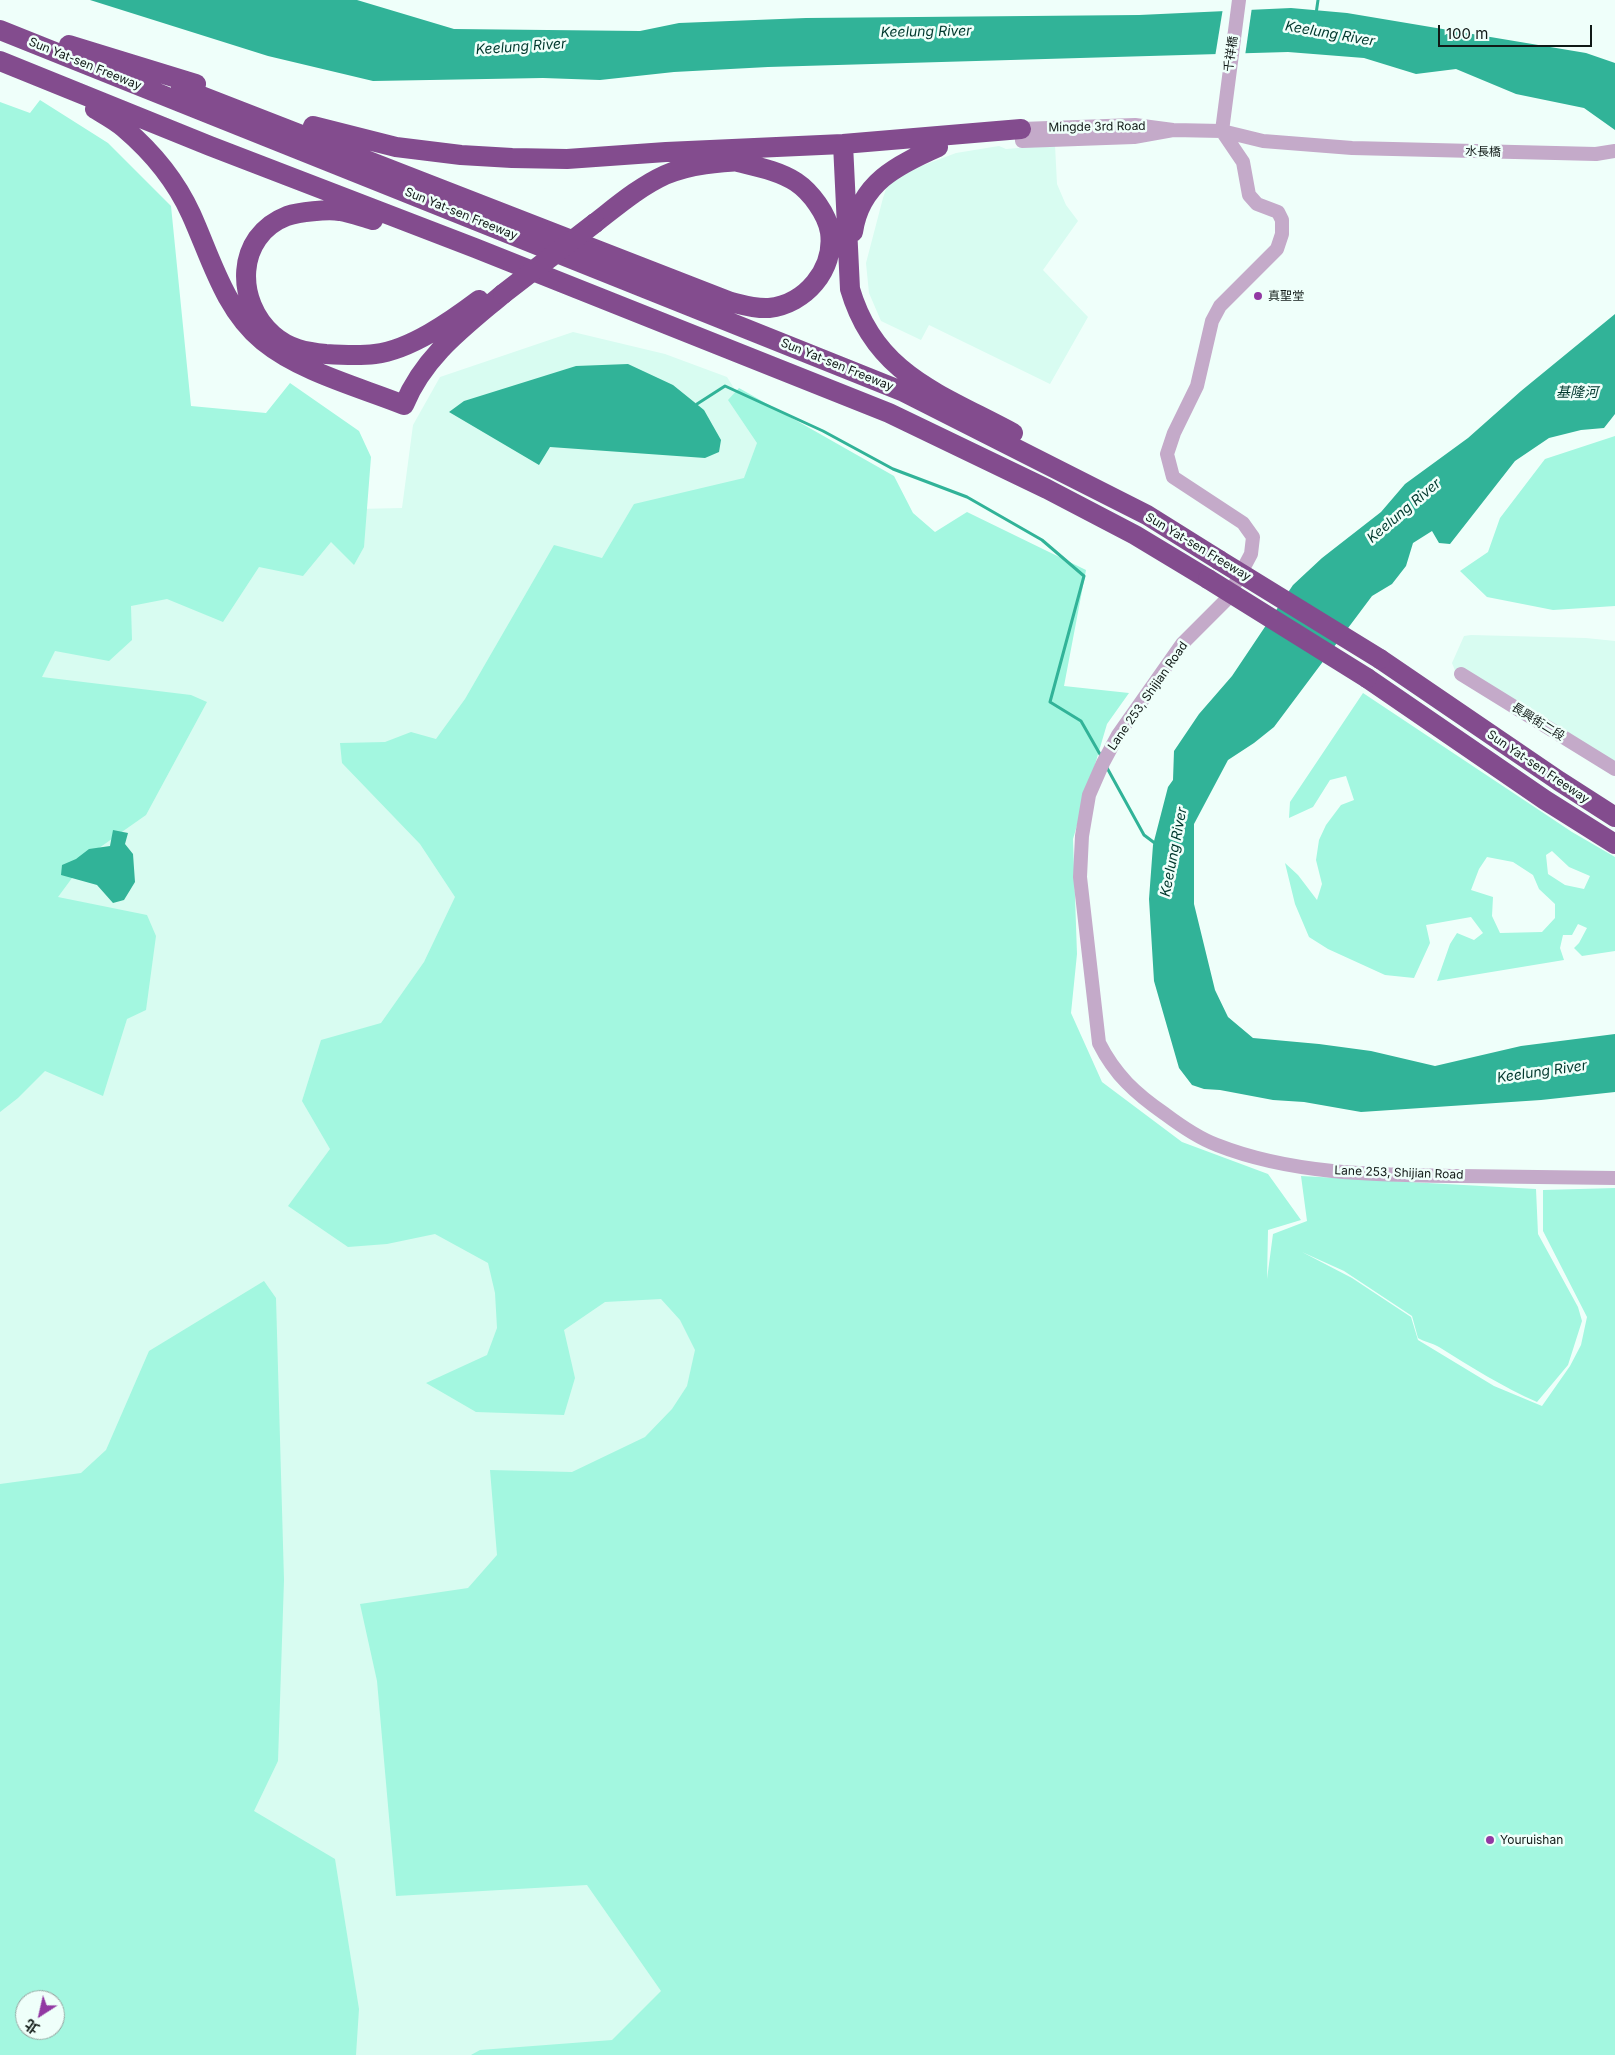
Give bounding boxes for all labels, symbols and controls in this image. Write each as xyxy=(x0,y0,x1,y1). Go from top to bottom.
scale bar xyxy=(1440,15,1594,47)
water label: Keelung River xyxy=(1284,18,1376,50)
water label: Keelung River xyxy=(880,23,972,41)
text: 100 m xyxy=(1446,24,1488,43)
street label: Sun Yat-sen Freeway xyxy=(27,35,143,93)
water label: Keelung River xyxy=(475,35,567,59)
street label: 千祥橋 xyxy=(1221,35,1241,73)
street label: Mingde 3rd Road xyxy=(1048,119,1146,135)
street label: 水長橋 xyxy=(1465,144,1501,160)
street label: Sun Yat-sen Freeway xyxy=(403,185,519,243)
place label: 真聖堂 xyxy=(1268,289,1304,303)
marker: 真聖堂 xyxy=(1252,290,1264,302)
street label: Sun Yat-sen Freeway xyxy=(779,336,895,394)
water label: 基隆河 xyxy=(1556,385,1598,401)
water label: Keelung River xyxy=(1364,475,1444,547)
street label: Sun Yat-sen Freeway xyxy=(1143,510,1253,584)
street label: Lane 253, Shijian Road xyxy=(1105,639,1191,753)
street label: 長興街二段 xyxy=(1509,700,1567,744)
street label: Sun Yat-sen Freeway xyxy=(1484,727,1592,807)
water label: Keelung River xyxy=(1157,806,1191,898)
water label: Keelung River xyxy=(1496,1057,1588,1087)
street label: Lane 253, Shijian Road xyxy=(1334,1164,1464,1182)
place label: Youruishan xyxy=(1500,1833,1563,1847)
marker: Youruishan xyxy=(1484,1834,1496,1846)
north arrow xyxy=(15,1990,65,2040)
text: 北 xyxy=(21,2016,42,2038)

